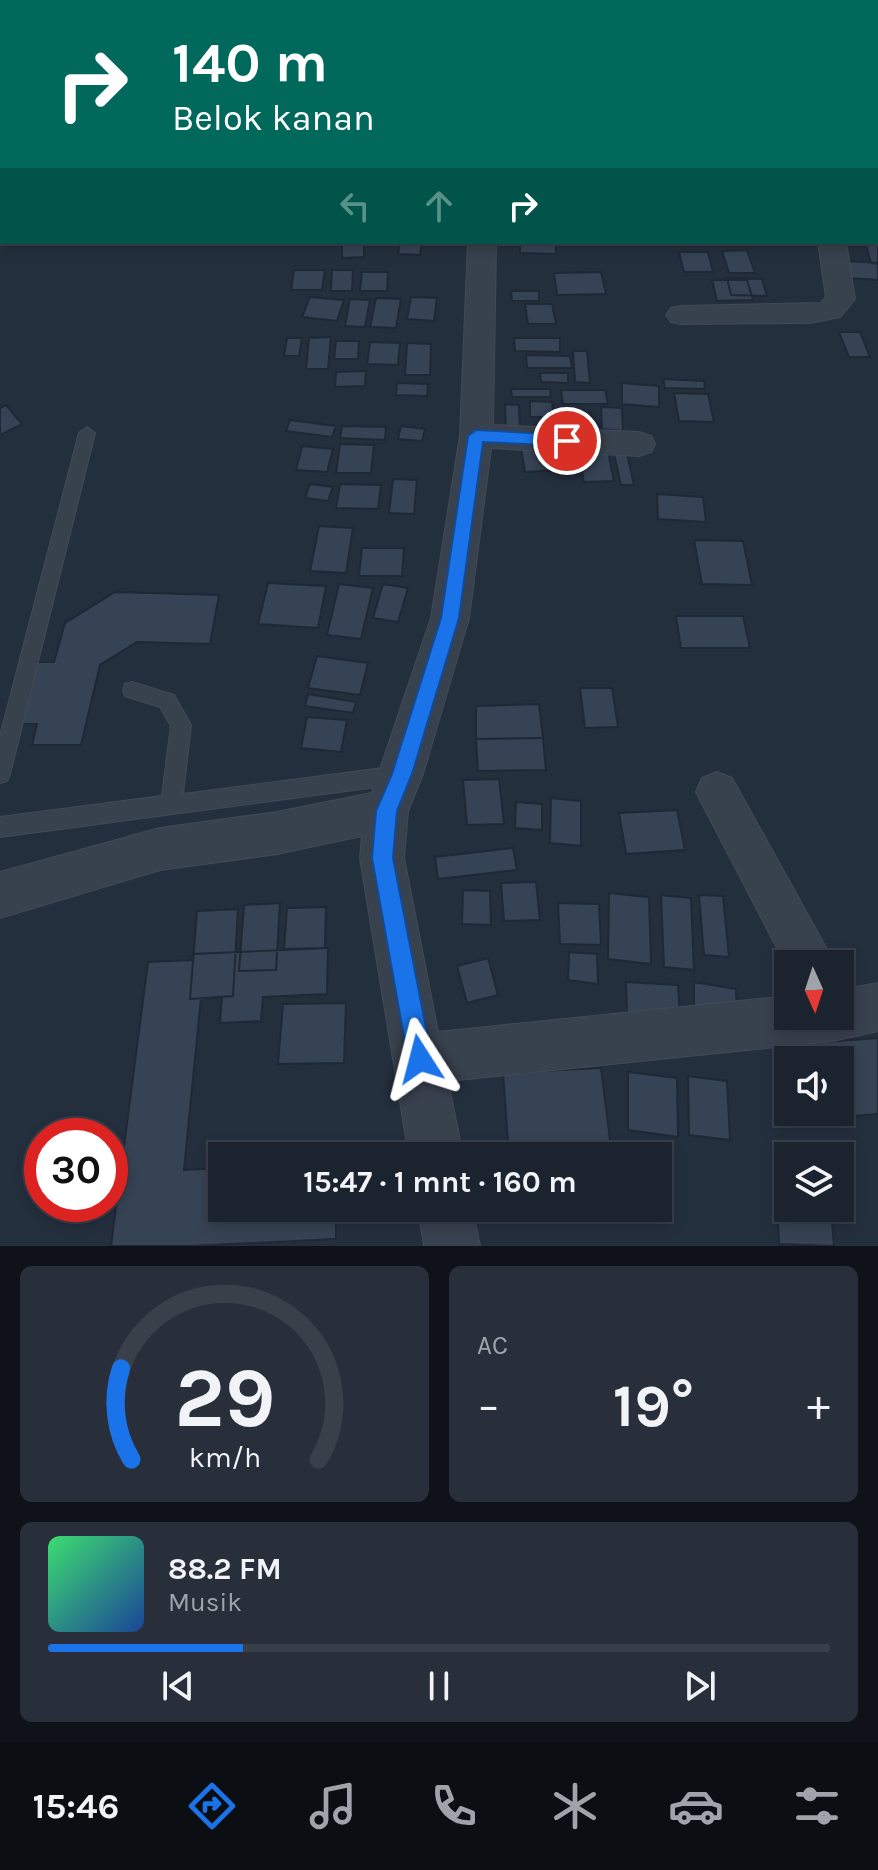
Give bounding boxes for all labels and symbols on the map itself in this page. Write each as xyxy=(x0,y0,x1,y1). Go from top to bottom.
pin xyxy=(533,407,601,475)
north arrow xyxy=(774,950,854,1030)
position arrow xyxy=(378,1017,462,1101)
speed limit sign: 30 xyxy=(24,1118,128,1222)

